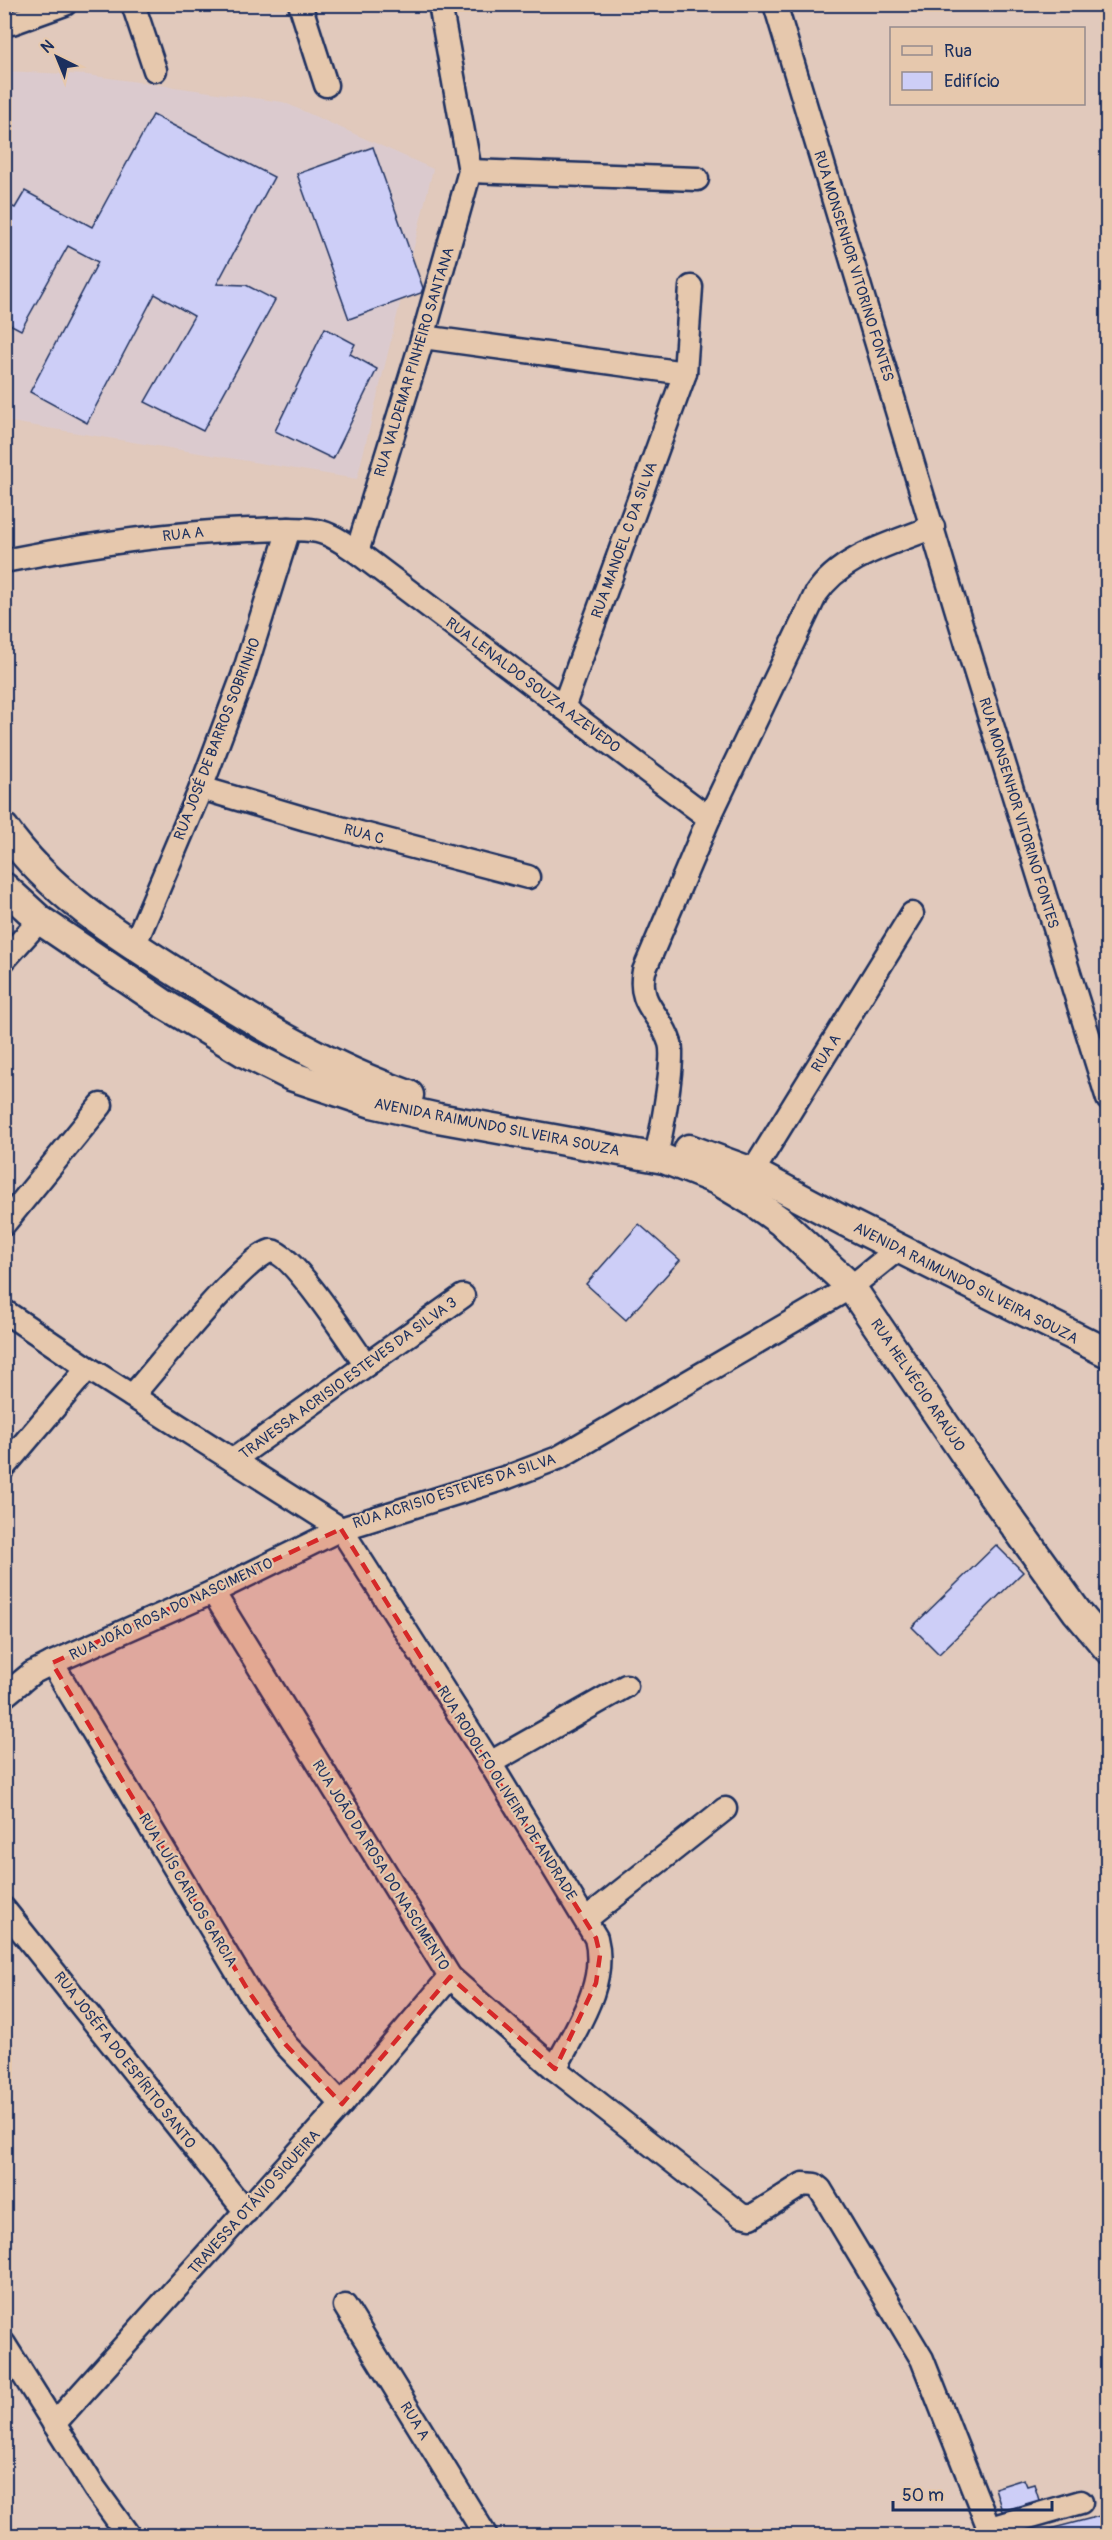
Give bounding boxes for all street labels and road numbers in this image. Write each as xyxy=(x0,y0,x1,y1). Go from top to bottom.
street label: RUA MONSENHOR VITORINO FONTES xyxy=(809,148,898,384)
street label: RUA VALDEMAR PINHEIRO SANTANA xyxy=(370,245,459,479)
street label: RUA MANOEL C DA SILVA xyxy=(587,459,662,621)
street label: RUA A xyxy=(162,523,205,546)
street label: RUA LENALDO SOUZA AZEVEDO xyxy=(442,614,624,757)
street label: RUA JOSÉ DE BARROS SOBRINHO xyxy=(170,635,265,843)
street label: RUA MONSENHOR VITORINO FONTES xyxy=(974,695,1063,931)
street label: RUA C xyxy=(342,820,386,849)
street label: RUA A xyxy=(807,1030,846,1076)
street label: AVENIDA RAIMUNDO SILVEIRA SOUZA xyxy=(373,1094,621,1161)
street label: AVENIDA RAIMUNDO SILVEIRA SOUZA xyxy=(850,1218,1082,1349)
street label: TRAVESSA ACRISIO ESTEVES DA SILVA 3 xyxy=(236,1293,461,1464)
street label: RUA HELVÉCIO ARAÚJO xyxy=(866,1315,969,1455)
street label: RUA ACRISIO ESTEVES DA SILVA xyxy=(350,1450,558,1533)
street label: RUA JOÃO ROSA DO NASCIMENTO xyxy=(66,1554,276,1665)
street label: RUA RODOLFO OLIVEIRA DE ANDRADE xyxy=(432,1683,581,1904)
street label: RUA JOÃO DA ROSA DO NASCIMENTO xyxy=(308,1756,453,1974)
street label: RUA LUÍS CARLOS GARCIA xyxy=(134,1810,241,1971)
street label: RUA JOSÉFA DO ESPÍRITO SANTO xyxy=(50,1968,200,2153)
street label: TRAVESSA OTÁVIO SIQUEIRA xyxy=(184,2126,325,2279)
street label: RUA A xyxy=(396,2399,434,2444)

